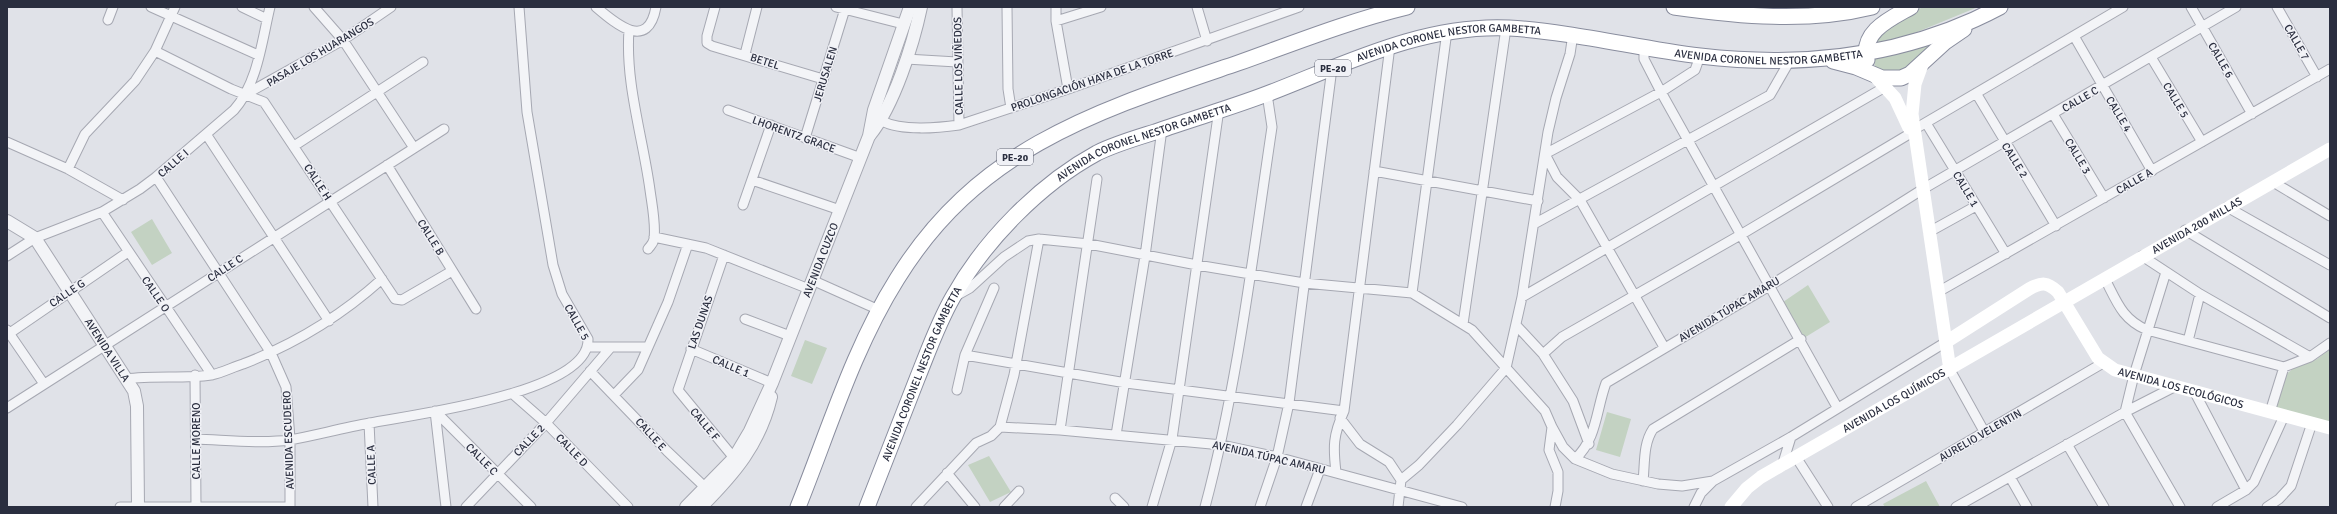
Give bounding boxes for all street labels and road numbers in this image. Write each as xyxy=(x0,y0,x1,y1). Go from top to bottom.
street label: PASAJE LOS HUARANGOS xyxy=(264,15,376,90)
street label: CALLE LOS VIÑEDOS xyxy=(951,17,966,115)
street label: AVENIDA CORONEL NESTOR GAMBETTA xyxy=(1355,22,1542,65)
street label: CALLE 7 xyxy=(2281,22,2312,63)
street label: CALLE 6 xyxy=(2205,40,2236,81)
street label: JERUSALEN xyxy=(811,45,840,103)
street label: PROLONGACIÓN HAYA DE LA TORRE xyxy=(1009,46,1175,114)
street label: AVENIDA CORONEL NESTOR GAMBETTA xyxy=(1674,47,1864,67)
street label: BETEL xyxy=(748,51,782,72)
road number: PE-20 xyxy=(1315,60,1351,76)
street label: CALLE 5 xyxy=(2160,80,2191,120)
street label: CALLE C xyxy=(2060,84,2101,115)
street label: CALLE 4 xyxy=(2103,94,2134,134)
street label: AVENIDA CORONEL NESTOR GAMBETTA xyxy=(1054,101,1233,184)
street label: LHORENTZ GRACE xyxy=(750,113,837,156)
street label: CALLE 3 xyxy=(2062,136,2093,176)
street label: CALLE 2 xyxy=(1999,140,2031,180)
street label: CALLE I xyxy=(155,146,191,180)
road number: PE-20 xyxy=(997,149,1033,165)
street label: CALLE H xyxy=(301,162,334,203)
street label: CALLE A xyxy=(2114,166,2155,197)
street label: CALLE 1 xyxy=(1950,169,1981,209)
street label: AVENIDA 200 MILLAS xyxy=(2150,195,2245,257)
street label: CALLE B xyxy=(414,217,447,258)
street label: AVENIDA CUZCO xyxy=(800,221,841,299)
street label: CALLE C xyxy=(205,252,246,285)
street label: AVENIDA TÚPAC AMARU xyxy=(1676,273,1782,345)
street label: CALLE O xyxy=(139,274,172,315)
street label: CALLE G xyxy=(47,277,88,310)
street label: AVENIDA CORONEL NESTOR GAMBETTA xyxy=(880,284,965,463)
street label: LAS DUNAS xyxy=(685,294,716,351)
street label: CALLE 5 xyxy=(561,302,592,343)
street label: AVENIDA VILLA xyxy=(82,316,132,385)
street label: CALLE 1 xyxy=(710,353,751,380)
street label: AVENIDA LOS ECOLÓGICOS xyxy=(2116,365,2245,411)
street label: AVENIDA LOS QUÍMICOS xyxy=(1840,366,1948,436)
street label: AVENIDA ESCUDERO xyxy=(280,390,297,490)
street label: CALLE MORENO xyxy=(190,403,203,479)
street label: CALLE F xyxy=(687,405,722,444)
street label: AURELIO VELENTIN xyxy=(1937,406,2024,464)
street label: CALLE E xyxy=(633,415,669,453)
street label: CALLE 2 xyxy=(511,422,548,459)
street label: CALLE D xyxy=(553,431,590,469)
street label: AVENIDA TÚPAC AMARU xyxy=(1211,437,1327,477)
street label: CALLE C xyxy=(463,441,501,478)
street label: CALLE A xyxy=(364,445,379,485)

